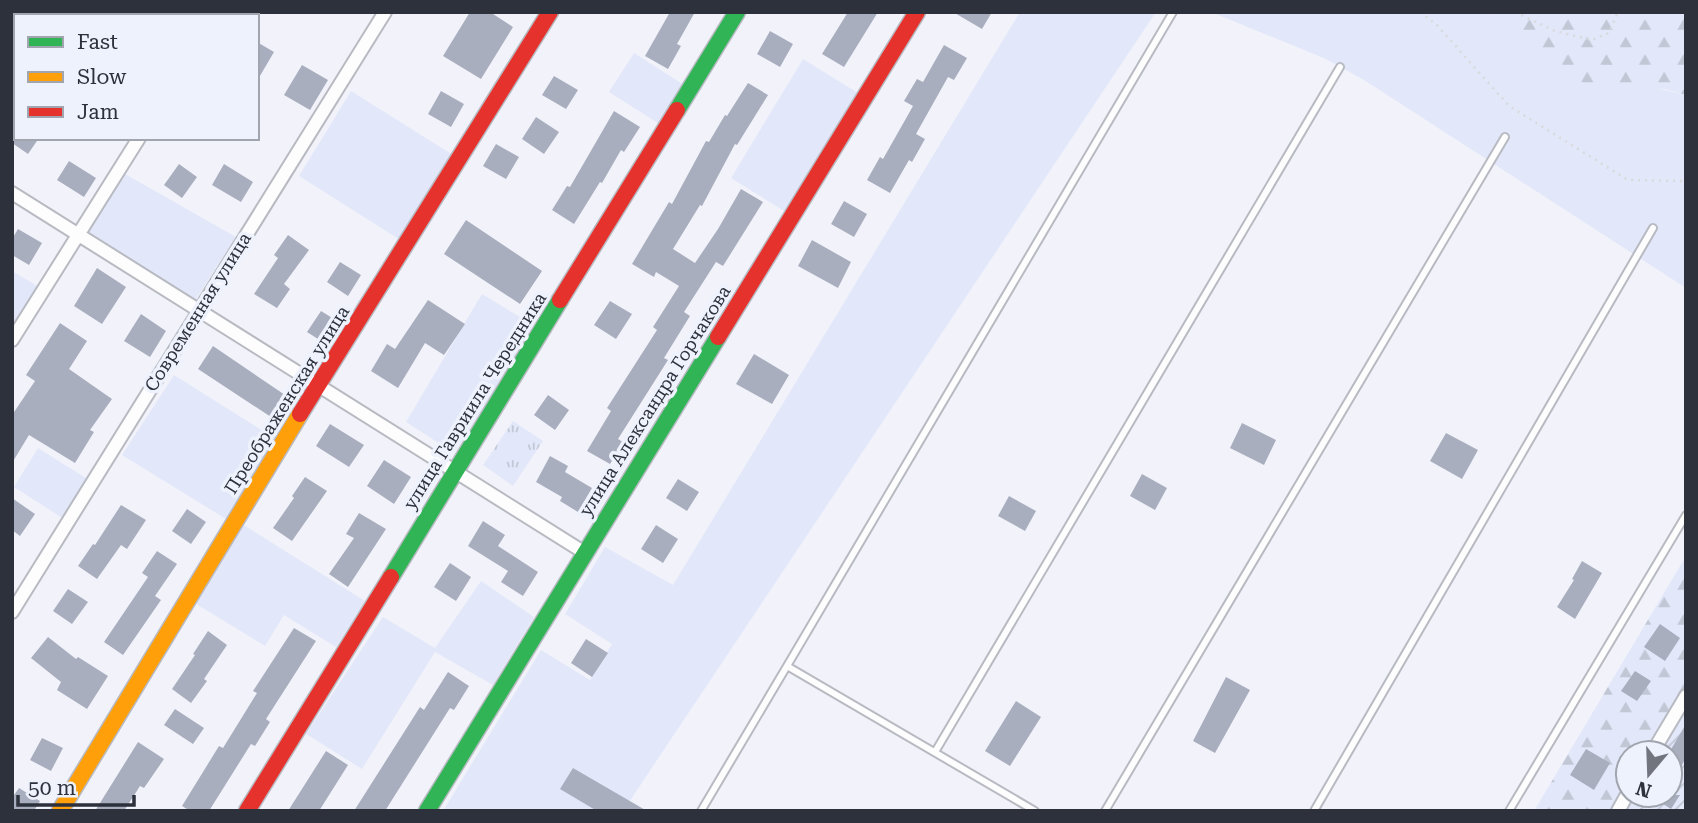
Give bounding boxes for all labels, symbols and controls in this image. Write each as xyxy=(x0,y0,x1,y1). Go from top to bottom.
legend xyxy=(14,14,259,140)
text: Fast xyxy=(77,30,118,54)
text: Slow xyxy=(77,65,127,89)
text: Jam xyxy=(77,100,119,124)
street label: Современная улица xyxy=(140,228,255,395)
street label: улица Александра Горчакова xyxy=(575,281,735,520)
street label: улица Гавриила Чередника xyxy=(399,288,550,513)
street label: Преображенская улица xyxy=(220,302,353,498)
north arrow xyxy=(1614,739,1684,809)
scale bar xyxy=(18,764,133,808)
text: 50 m xyxy=(28,776,76,800)
text: N xyxy=(1633,776,1654,803)

